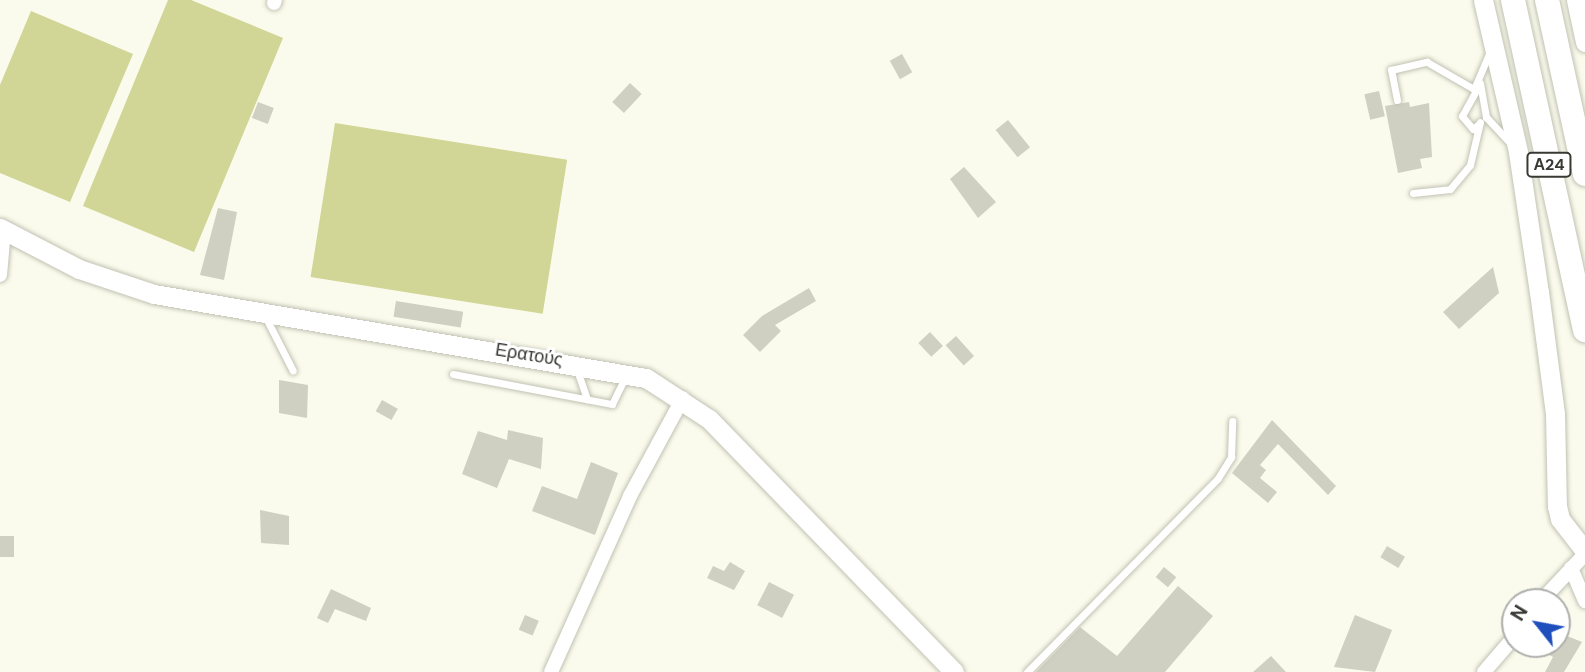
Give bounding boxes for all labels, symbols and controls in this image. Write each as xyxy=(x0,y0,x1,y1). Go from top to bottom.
road number: Α24 xyxy=(1526,153,1572,178)
street label: Ερατούς xyxy=(494,339,564,371)
north arrow xyxy=(1501,588,1571,658)
text: N xyxy=(1505,601,1534,625)

